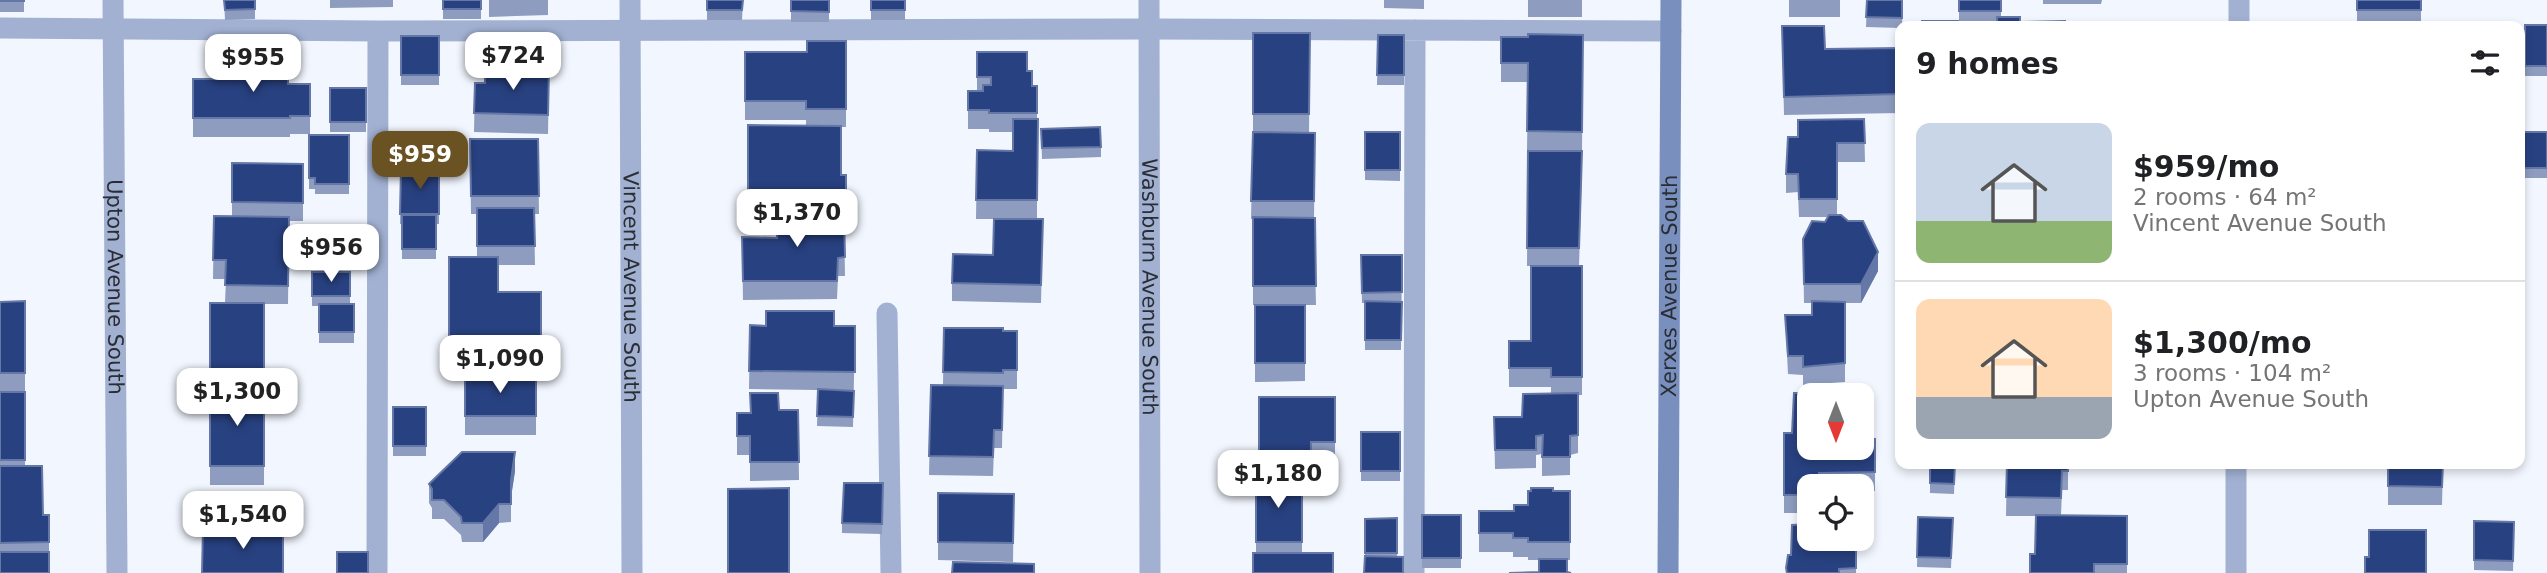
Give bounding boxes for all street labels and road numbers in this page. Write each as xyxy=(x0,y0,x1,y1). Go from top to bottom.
street label: Washburn Avenue South xyxy=(1137,158,1162,416)
street label: Vincent Avenue South xyxy=(619,171,643,403)
street label: Xerxes Avenue South xyxy=(1657,175,1682,397)
street label: Upton Avenue South xyxy=(102,179,128,395)

